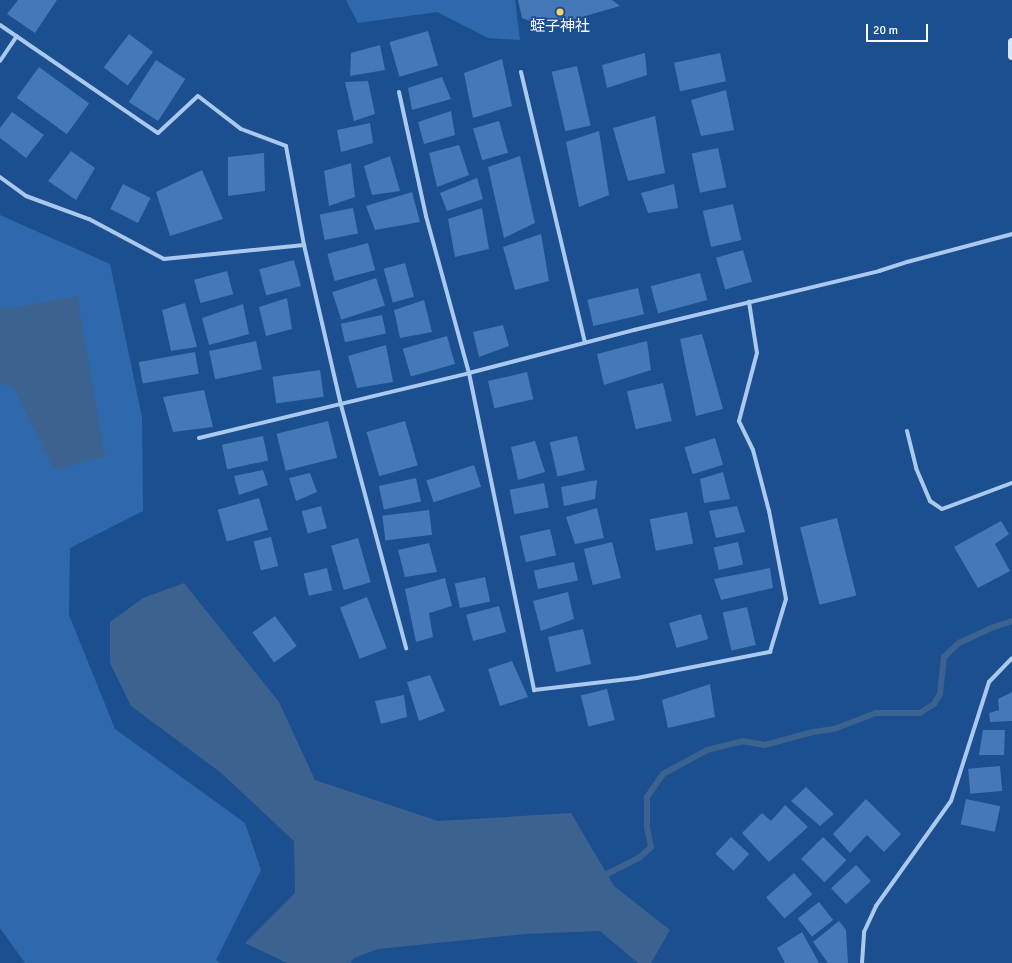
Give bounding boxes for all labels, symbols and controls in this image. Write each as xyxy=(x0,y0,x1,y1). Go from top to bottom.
marker: 蛭子神社 xyxy=(555,7,565,17)
scale bar xyxy=(868,16,930,42)
place label: 蛭子神社 xyxy=(530,18,590,36)
text: 20 m xyxy=(873,23,898,38)

